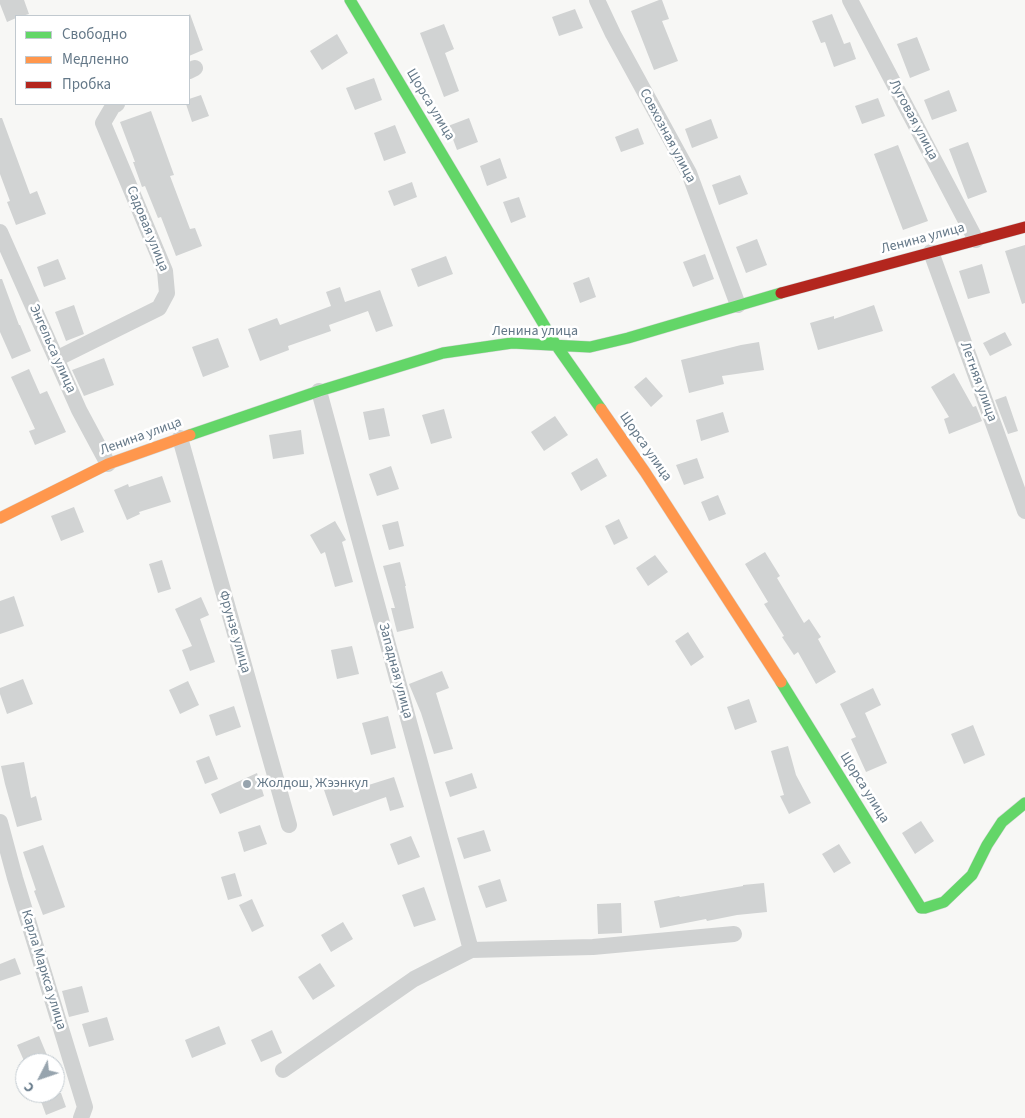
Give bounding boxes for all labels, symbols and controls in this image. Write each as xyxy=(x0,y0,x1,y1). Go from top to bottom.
legend xyxy=(15,15,190,105)
text: Свободно xyxy=(62,24,127,45)
text: Медленно xyxy=(62,49,129,70)
street label: Щорса улица xyxy=(402,66,458,144)
text: Пробка xyxy=(62,74,111,95)
street label: Луговая улица xyxy=(885,77,941,163)
street label: Совхозная улица xyxy=(635,86,699,186)
street label: Садовая улица xyxy=(122,184,172,274)
street label: Ленина улица xyxy=(879,220,967,258)
street label: Энгельса улица xyxy=(25,302,79,396)
street label: Ленина улица xyxy=(492,324,578,340)
street label: Летняя улица xyxy=(956,340,1000,424)
street label: Щорса улица xyxy=(615,409,675,485)
street label: Ленина улица xyxy=(98,414,184,460)
street label: Фрунзе улица xyxy=(214,589,254,675)
street label: Западная улица xyxy=(374,621,416,721)
street label: Щорса улица xyxy=(836,749,892,827)
place label: Жолдош, Жээнкул xyxy=(257,776,368,792)
marker: Жолдош, Жээнкул xyxy=(241,778,253,790)
street label: Карла Маркса улица xyxy=(17,908,69,1032)
north arrow xyxy=(15,1053,65,1103)
text: С xyxy=(19,1078,40,1097)

